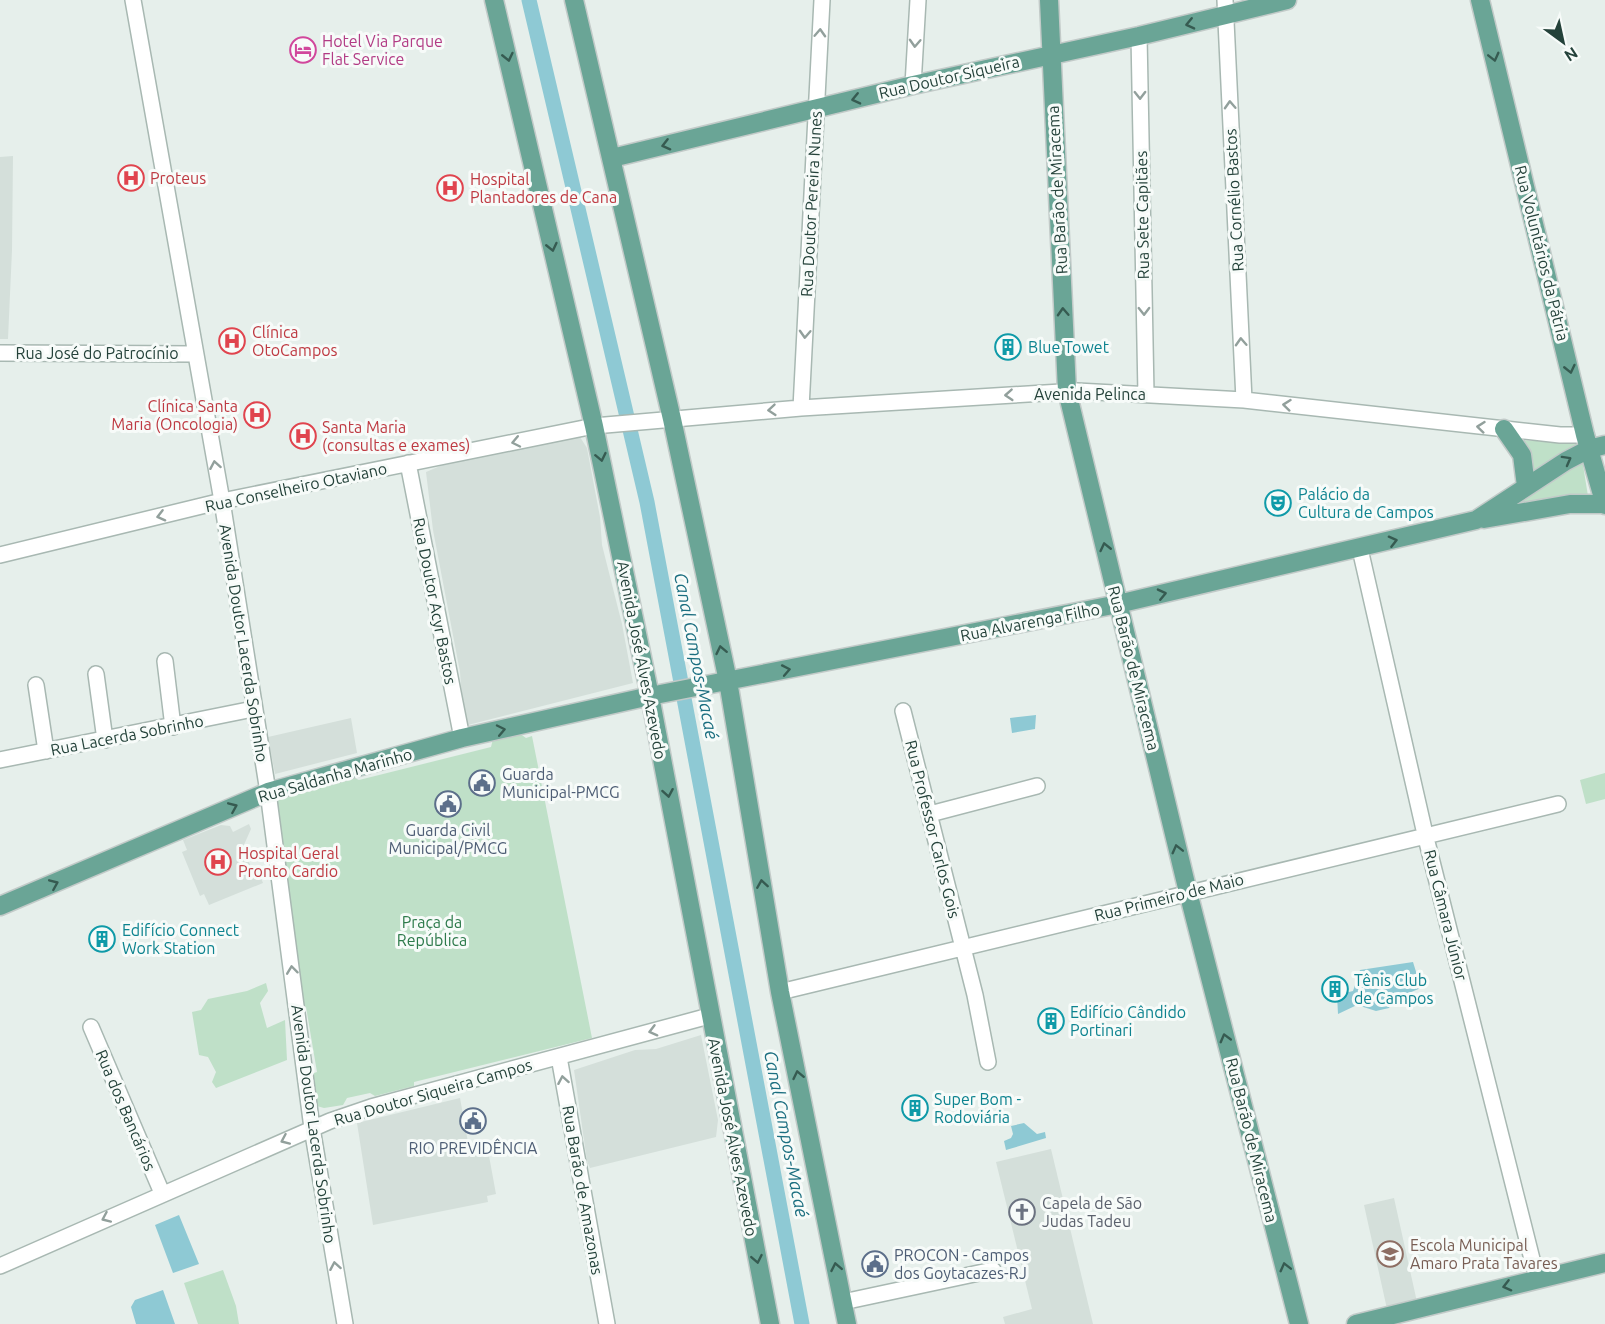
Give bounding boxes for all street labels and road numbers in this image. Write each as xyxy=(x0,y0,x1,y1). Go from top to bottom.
street label: Rua Doutor Siqueira xyxy=(877,52,1021,102)
street label: Rua Barão de Miracema xyxy=(1044,105,1070,275)
street label: Rua Doutor Pereira Nunes xyxy=(797,110,825,298)
street label: Rua Cornélio Bastos xyxy=(1221,128,1247,272)
street label: Rua Sete Capitães xyxy=(1132,151,1152,279)
street label: Rua Voluntários da Pátria xyxy=(1511,163,1573,343)
street label: Rua José do Patrocínio xyxy=(15,344,179,362)
street label: Avenida Pelinca xyxy=(1034,385,1146,403)
street label: Rua Conselheiro Otaviano xyxy=(203,459,389,515)
street label: Rua Doutor Acyr Bastos xyxy=(410,516,460,686)
street label: Avenida Doutor Lacerda Sobrinho xyxy=(216,523,272,763)
street label: Avenida José Alves Azevedo xyxy=(614,559,670,761)
street label: Rua Barão de Miracema xyxy=(1105,584,1163,752)
street label: Rua Alvarenga Filho xyxy=(959,600,1101,644)
street label: Rua Lacerda Sobrinho xyxy=(49,711,205,759)
street label: Rua Professor Carlos Gois xyxy=(902,738,964,920)
street label: Rua Saldanha Marinho xyxy=(256,744,414,806)
street label: Rua Câmara Júnior xyxy=(1421,848,1471,982)
street label: Rua Primeiro de Maio xyxy=(1092,870,1246,924)
street label: Avenida Doutor Lacerda Sobrinho xyxy=(288,1004,340,1244)
street label: Avenida José Alves Azevedo xyxy=(705,1036,761,1238)
street label: Rua dos Bancários xyxy=(92,1047,160,1173)
street label: Rua Doutor Siqueira Campos xyxy=(332,1055,534,1129)
street label: Rua Barão de Miracema xyxy=(1223,1056,1281,1224)
street label: Rua Barão de Amazonas xyxy=(559,1104,607,1276)

